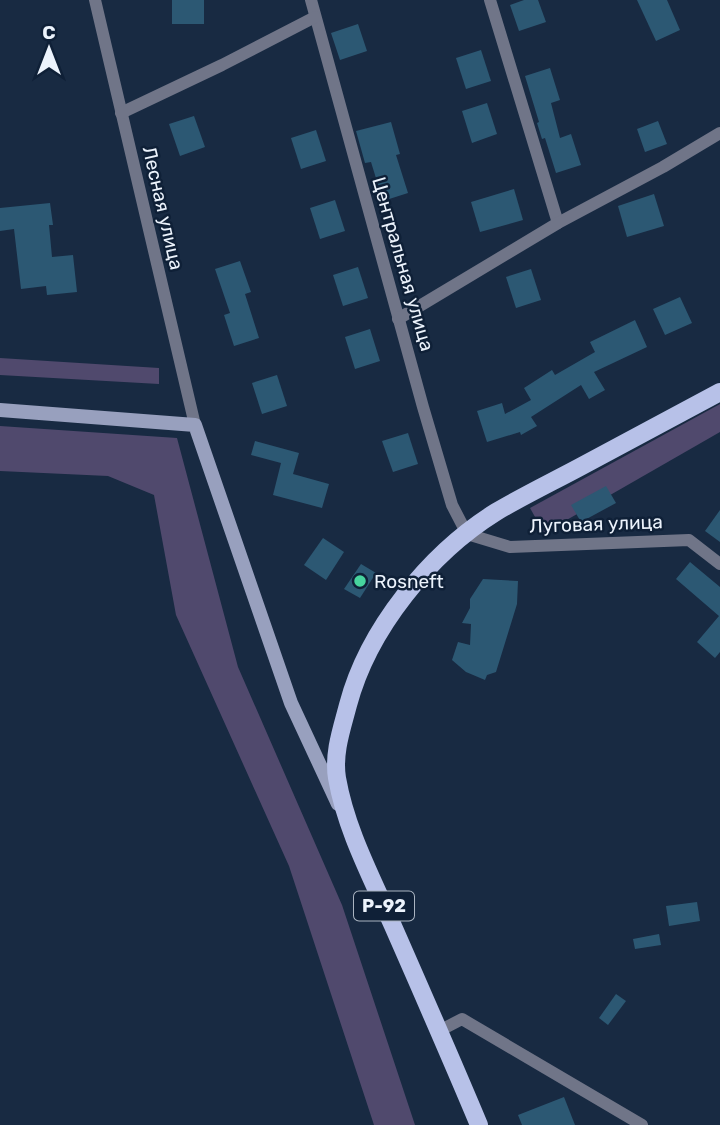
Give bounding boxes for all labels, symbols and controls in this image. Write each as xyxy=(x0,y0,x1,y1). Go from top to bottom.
north arrow xyxy=(14,14,84,84)
text: С xyxy=(42,21,56,44)
street label: Лесная улица xyxy=(138,144,188,272)
street label: Центральная улица xyxy=(367,174,439,354)
street label: Луговая улица xyxy=(529,510,663,538)
place label: Rosneft xyxy=(374,570,444,593)
marker: Rosneft xyxy=(352,573,368,589)
road number: Р-92 xyxy=(354,891,414,920)

